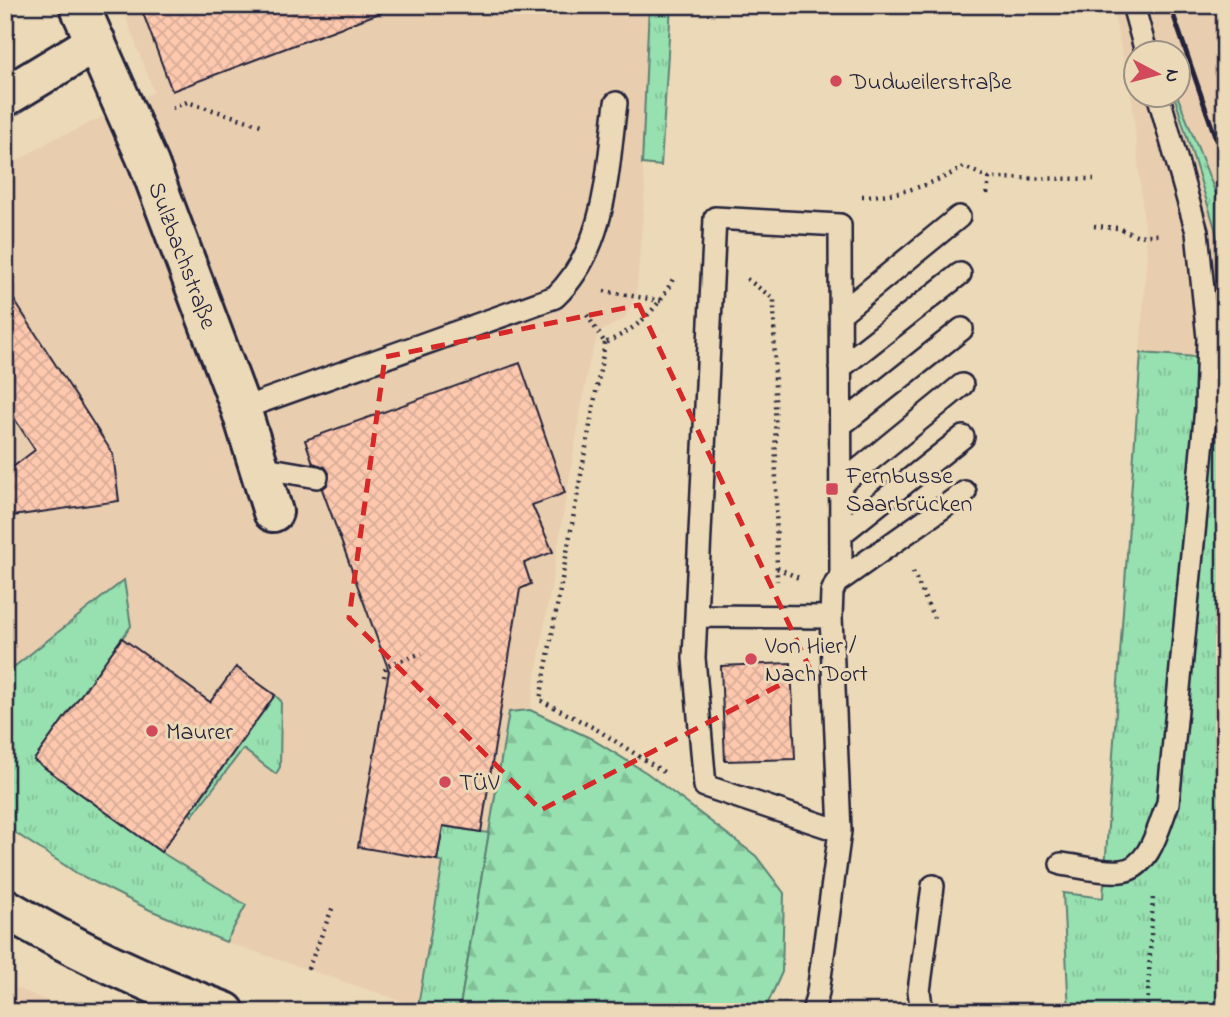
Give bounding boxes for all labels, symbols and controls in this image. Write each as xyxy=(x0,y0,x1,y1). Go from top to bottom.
north arrow xyxy=(1122,38,1192,108)
place label: Dudweilerstraße xyxy=(849,66,1012,101)
text: N xyxy=(1157,68,1186,84)
marker: Dudweilerstraße xyxy=(828,73,844,89)
street label: Sulzbachstraße xyxy=(137,177,225,335)
place label: Fernbusse Saarbrücken xyxy=(845,460,972,523)
marker: Fernbusse Saarbrücken xyxy=(824,481,840,497)
place label: Von Hier / Nach Dort xyxy=(764,630,868,693)
marker: Von Hier / Nach Dort xyxy=(743,651,759,667)
place label: Maurer xyxy=(166,716,233,751)
marker: Maurer xyxy=(144,723,160,739)
place label: TÜV xyxy=(459,767,500,802)
marker: TÜV xyxy=(437,774,453,790)

